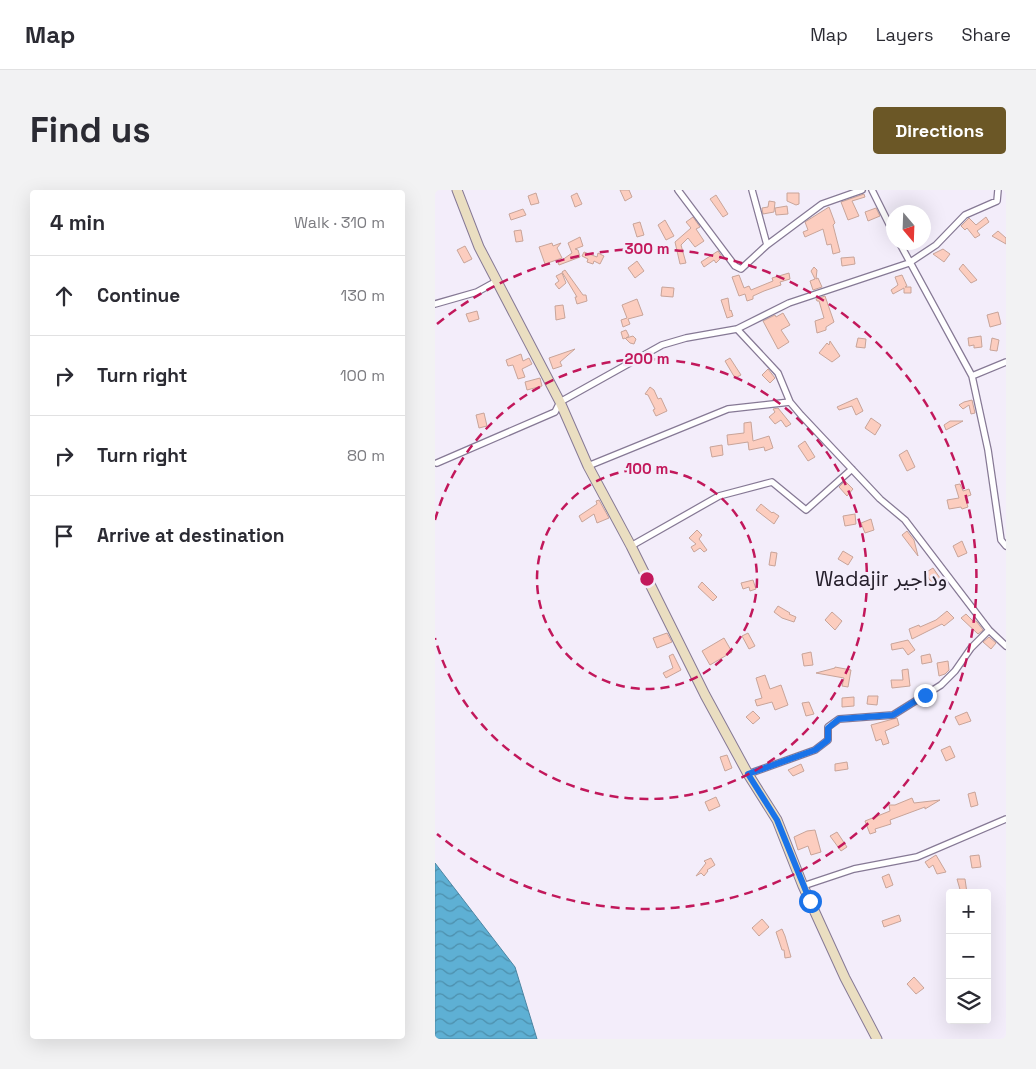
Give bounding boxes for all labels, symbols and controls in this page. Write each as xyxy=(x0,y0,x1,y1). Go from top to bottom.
text: Map xyxy=(25,19,75,50)
text: Map xyxy=(810,23,848,46)
text: Layers xyxy=(876,23,933,46)
text: Share xyxy=(961,23,1011,46)
button: Directions xyxy=(873,107,1006,154)
text: Find us xyxy=(30,108,151,152)
north arrow xyxy=(886,205,931,250)
text: 4 min xyxy=(50,209,105,236)
text: Walk · 310 m xyxy=(294,212,385,233)
text: 300 m xyxy=(624,239,670,258)
icon: ahead xyxy=(50,282,78,310)
text: Continue xyxy=(97,283,180,308)
text: 130 m xyxy=(341,285,385,306)
text: 200 m xyxy=(625,349,669,368)
icon: right xyxy=(50,362,78,390)
text: Turn right xyxy=(97,363,187,388)
text: 100 m xyxy=(340,365,385,386)
icon: right xyxy=(50,442,78,470)
text: Turn right xyxy=(97,443,187,468)
text: 80 m xyxy=(347,445,385,466)
text: 100 m xyxy=(626,459,668,478)
icon: arrive xyxy=(50,522,78,550)
text: Arrive at destination xyxy=(97,523,285,548)
district label: Wadajir وداجير xyxy=(815,565,947,592)
centre of rings xyxy=(638,570,656,588)
route end xyxy=(914,684,937,707)
map controls xyxy=(946,889,991,1024)
button: + xyxy=(946,889,991,934)
route start xyxy=(799,890,822,913)
button: − xyxy=(946,934,991,979)
button: layers xyxy=(946,979,991,1024)

